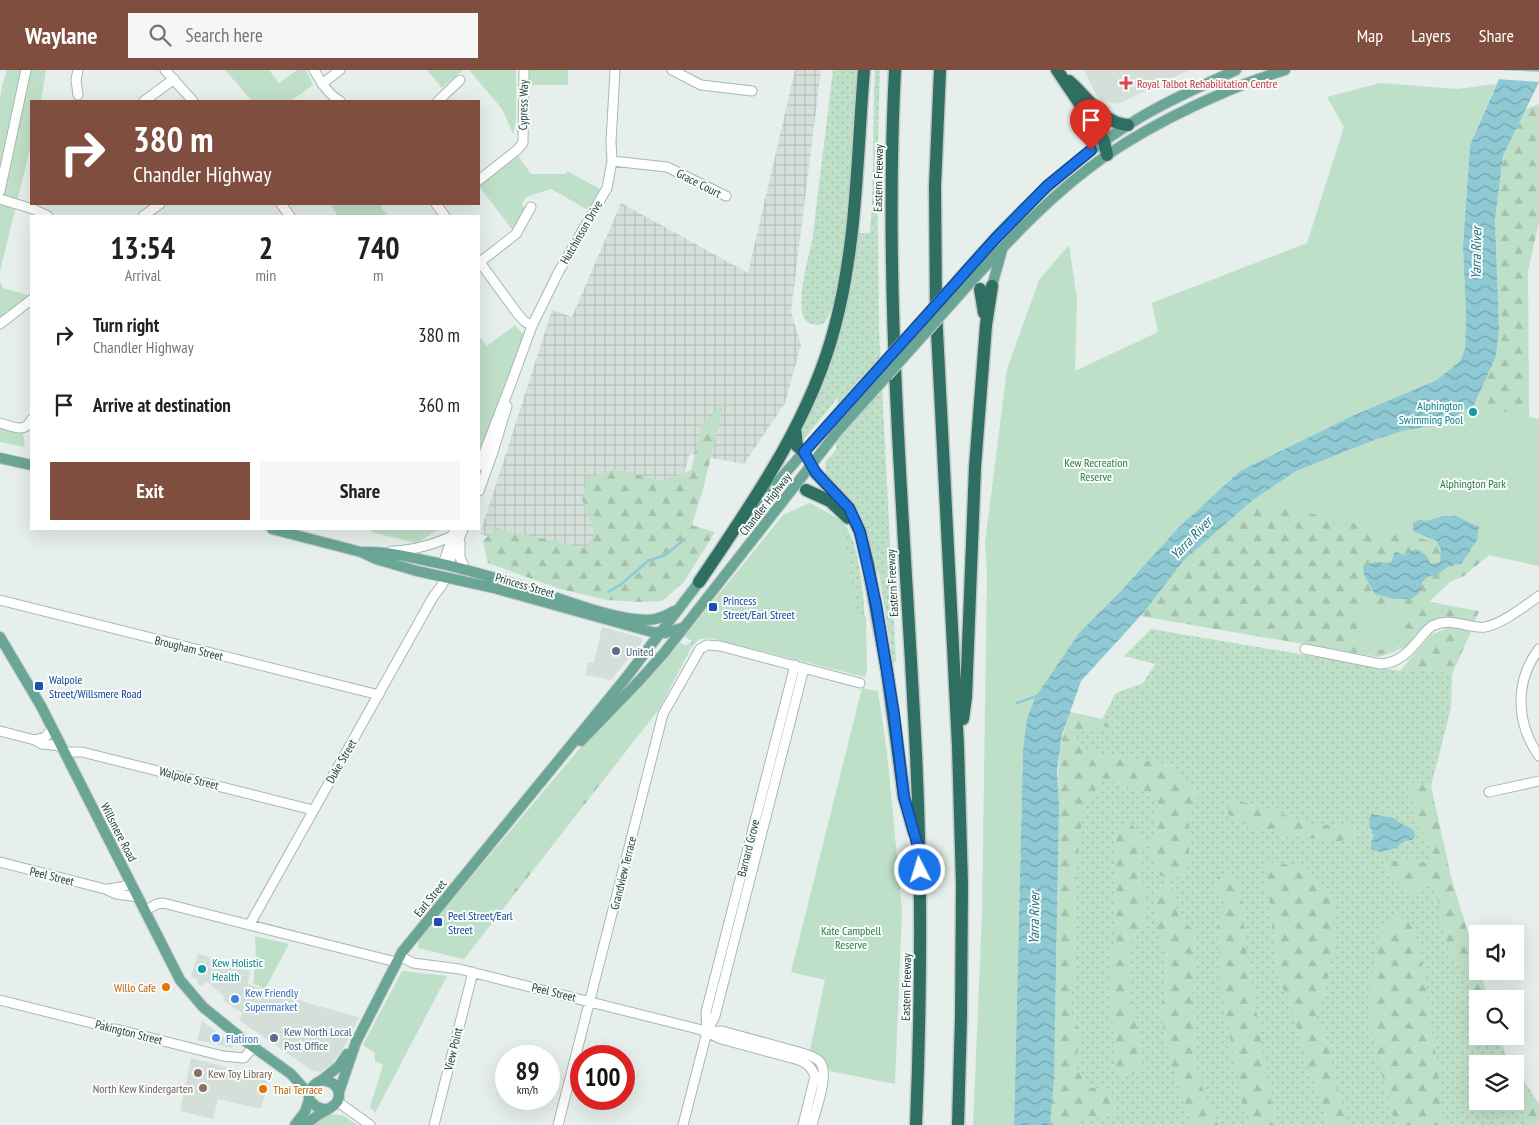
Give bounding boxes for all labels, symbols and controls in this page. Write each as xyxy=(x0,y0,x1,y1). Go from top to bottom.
search box xyxy=(128,13,478,58)
text: Waylane xyxy=(25,20,98,51)
icon: search xyxy=(146,21,174,49)
text: Search here xyxy=(186,23,263,47)
text: Map xyxy=(1357,24,1383,47)
text: Layers xyxy=(1411,24,1451,47)
text: Share xyxy=(1479,24,1514,47)
marker: Royal Talbot Rehabilitation Centre xyxy=(1119,76,1133,90)
place label: Royal Talbot Rehabilitation Centre xyxy=(1137,76,1277,91)
street label: Cypress Way xyxy=(515,79,531,130)
pin xyxy=(1070,99,1112,150)
icon: arrive xyxy=(1077,106,1105,134)
text: 380 m xyxy=(133,116,214,162)
icon: right xyxy=(50,120,115,185)
street label: Eastern Freeway xyxy=(870,144,886,212)
text: Chandler Highway xyxy=(133,160,271,188)
street label: Grace Court xyxy=(674,165,724,201)
street label: Hutchinson Drive xyxy=(557,197,605,267)
water label: Yarra River xyxy=(1467,225,1485,279)
text: 13:54 xyxy=(110,228,175,267)
text: 2 xyxy=(259,228,273,267)
text: 740 xyxy=(357,228,400,267)
text: Arrival xyxy=(125,265,161,285)
text: min xyxy=(255,265,276,285)
text: m xyxy=(373,265,383,285)
text: Turn right xyxy=(93,313,159,337)
icon: right xyxy=(50,321,78,349)
text: 380 m xyxy=(418,323,460,347)
text: Chandler Highway xyxy=(93,337,194,357)
icon: arrive xyxy=(50,391,78,419)
text: Arrive at destination xyxy=(93,393,231,417)
text: 360 m xyxy=(418,393,460,417)
place label: Alphington Swimming Pool xyxy=(1399,398,1463,427)
marker: Alphington Swimming Pool xyxy=(1467,406,1479,418)
park label: Kew Recreation Reserve xyxy=(1064,455,1128,484)
button: Exit xyxy=(50,462,250,520)
button: Share xyxy=(260,462,460,520)
street label: Chandler Highway xyxy=(736,469,794,538)
park label: Alphington Park xyxy=(1440,476,1506,491)
water label: Yarra River xyxy=(1166,511,1217,563)
street label: Eastern Freeway xyxy=(883,548,901,617)
street label: Princess Street xyxy=(494,569,557,601)
place label: Princess Street/Earl Street xyxy=(723,593,795,622)
marker: Princess Street/Earl Street xyxy=(707,601,719,613)
street label: Brougham Street xyxy=(153,632,225,664)
place label: United xyxy=(626,644,653,659)
marker: United xyxy=(610,645,622,657)
place label: Walpole Street/Willsmere Road xyxy=(49,672,142,701)
marker: Walpole Street/Willsmere Road xyxy=(33,680,45,692)
street label: Duke Street xyxy=(322,736,360,786)
street label: Walpole Street xyxy=(158,763,221,793)
street label: Willsmere Road xyxy=(98,800,140,864)
street label: Barnard Grove xyxy=(734,818,762,878)
street label: Grandview Terrace xyxy=(607,835,639,911)
position arrow xyxy=(893,843,945,895)
street label: Peel Street xyxy=(28,863,76,889)
street label: Earl Street xyxy=(411,876,450,920)
water label: Yarra River xyxy=(1025,890,1043,944)
place label: Peel Street/Earl Street xyxy=(448,908,513,937)
marker: Peel Street/Earl Street xyxy=(432,916,444,928)
park label: Kate Campbell Reserve xyxy=(821,923,881,952)
map controls xyxy=(1469,925,1524,1110)
button: sound xyxy=(1469,925,1524,980)
street label: Eastern Freeway xyxy=(898,953,914,1021)
place label: Kew Holistic Health xyxy=(212,955,264,984)
marker: Kew Holistic Health xyxy=(196,963,208,975)
street label: Peel Street xyxy=(530,979,578,1005)
place label: Willo Cafe xyxy=(114,980,156,995)
marker: Willo Cafe xyxy=(160,981,172,993)
place label: Kew Friendly Supermarket xyxy=(245,985,299,1014)
button: search xyxy=(1469,990,1524,1045)
marker: Kew Friendly Supermarket xyxy=(229,993,241,1005)
street label: Pakington Street xyxy=(94,1016,165,1048)
place label: Kew North Local Post Office xyxy=(284,1024,352,1053)
street label: View Point xyxy=(440,1025,466,1073)
place label: Flatiron xyxy=(226,1031,258,1046)
marker: Flatiron xyxy=(210,1032,222,1044)
marker: Kew North Local Post Office xyxy=(268,1032,280,1044)
speed limit sign: 100 xyxy=(570,1045,635,1110)
text: 89 xyxy=(516,1055,539,1087)
button: layers xyxy=(1469,1055,1524,1110)
place label: Kew Toy Library xyxy=(208,1066,272,1081)
marker: Kew Toy Library xyxy=(192,1067,204,1079)
place label: North Kew Kindergarten xyxy=(93,1081,193,1096)
marker: North Kew Kindergarten xyxy=(197,1082,209,1094)
place label: Thai Terrace xyxy=(273,1082,323,1097)
text: km/h xyxy=(517,1082,538,1097)
marker: Thai Terrace xyxy=(257,1083,269,1095)

